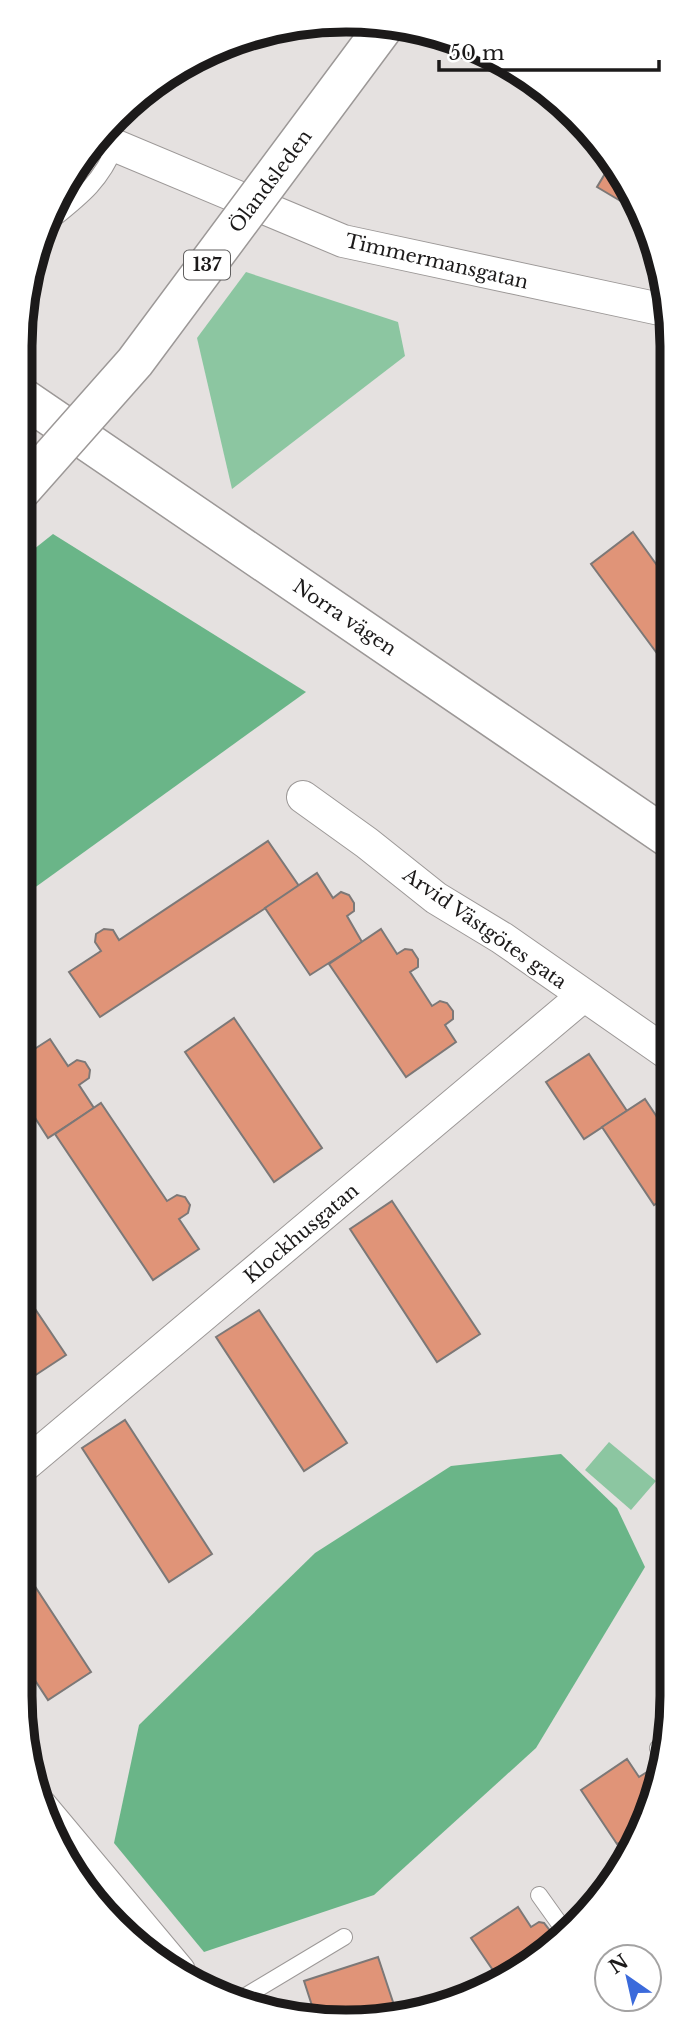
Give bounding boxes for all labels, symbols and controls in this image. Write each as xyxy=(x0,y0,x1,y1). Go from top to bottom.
scale bar xyxy=(439,28,660,72)
text: 50 m xyxy=(449,40,505,66)
street label: Ölandsleden xyxy=(224,125,317,237)
street label: Timmermansgatan xyxy=(343,229,531,294)
road number: 137 xyxy=(184,250,230,279)
street label: Norra vägen xyxy=(289,574,401,660)
street label: Arvid Västgötes gata xyxy=(398,863,571,994)
street label: Klockhusgatan xyxy=(239,1179,363,1288)
north arrow xyxy=(593,1943,663,2013)
text: N xyxy=(605,1950,633,1979)

